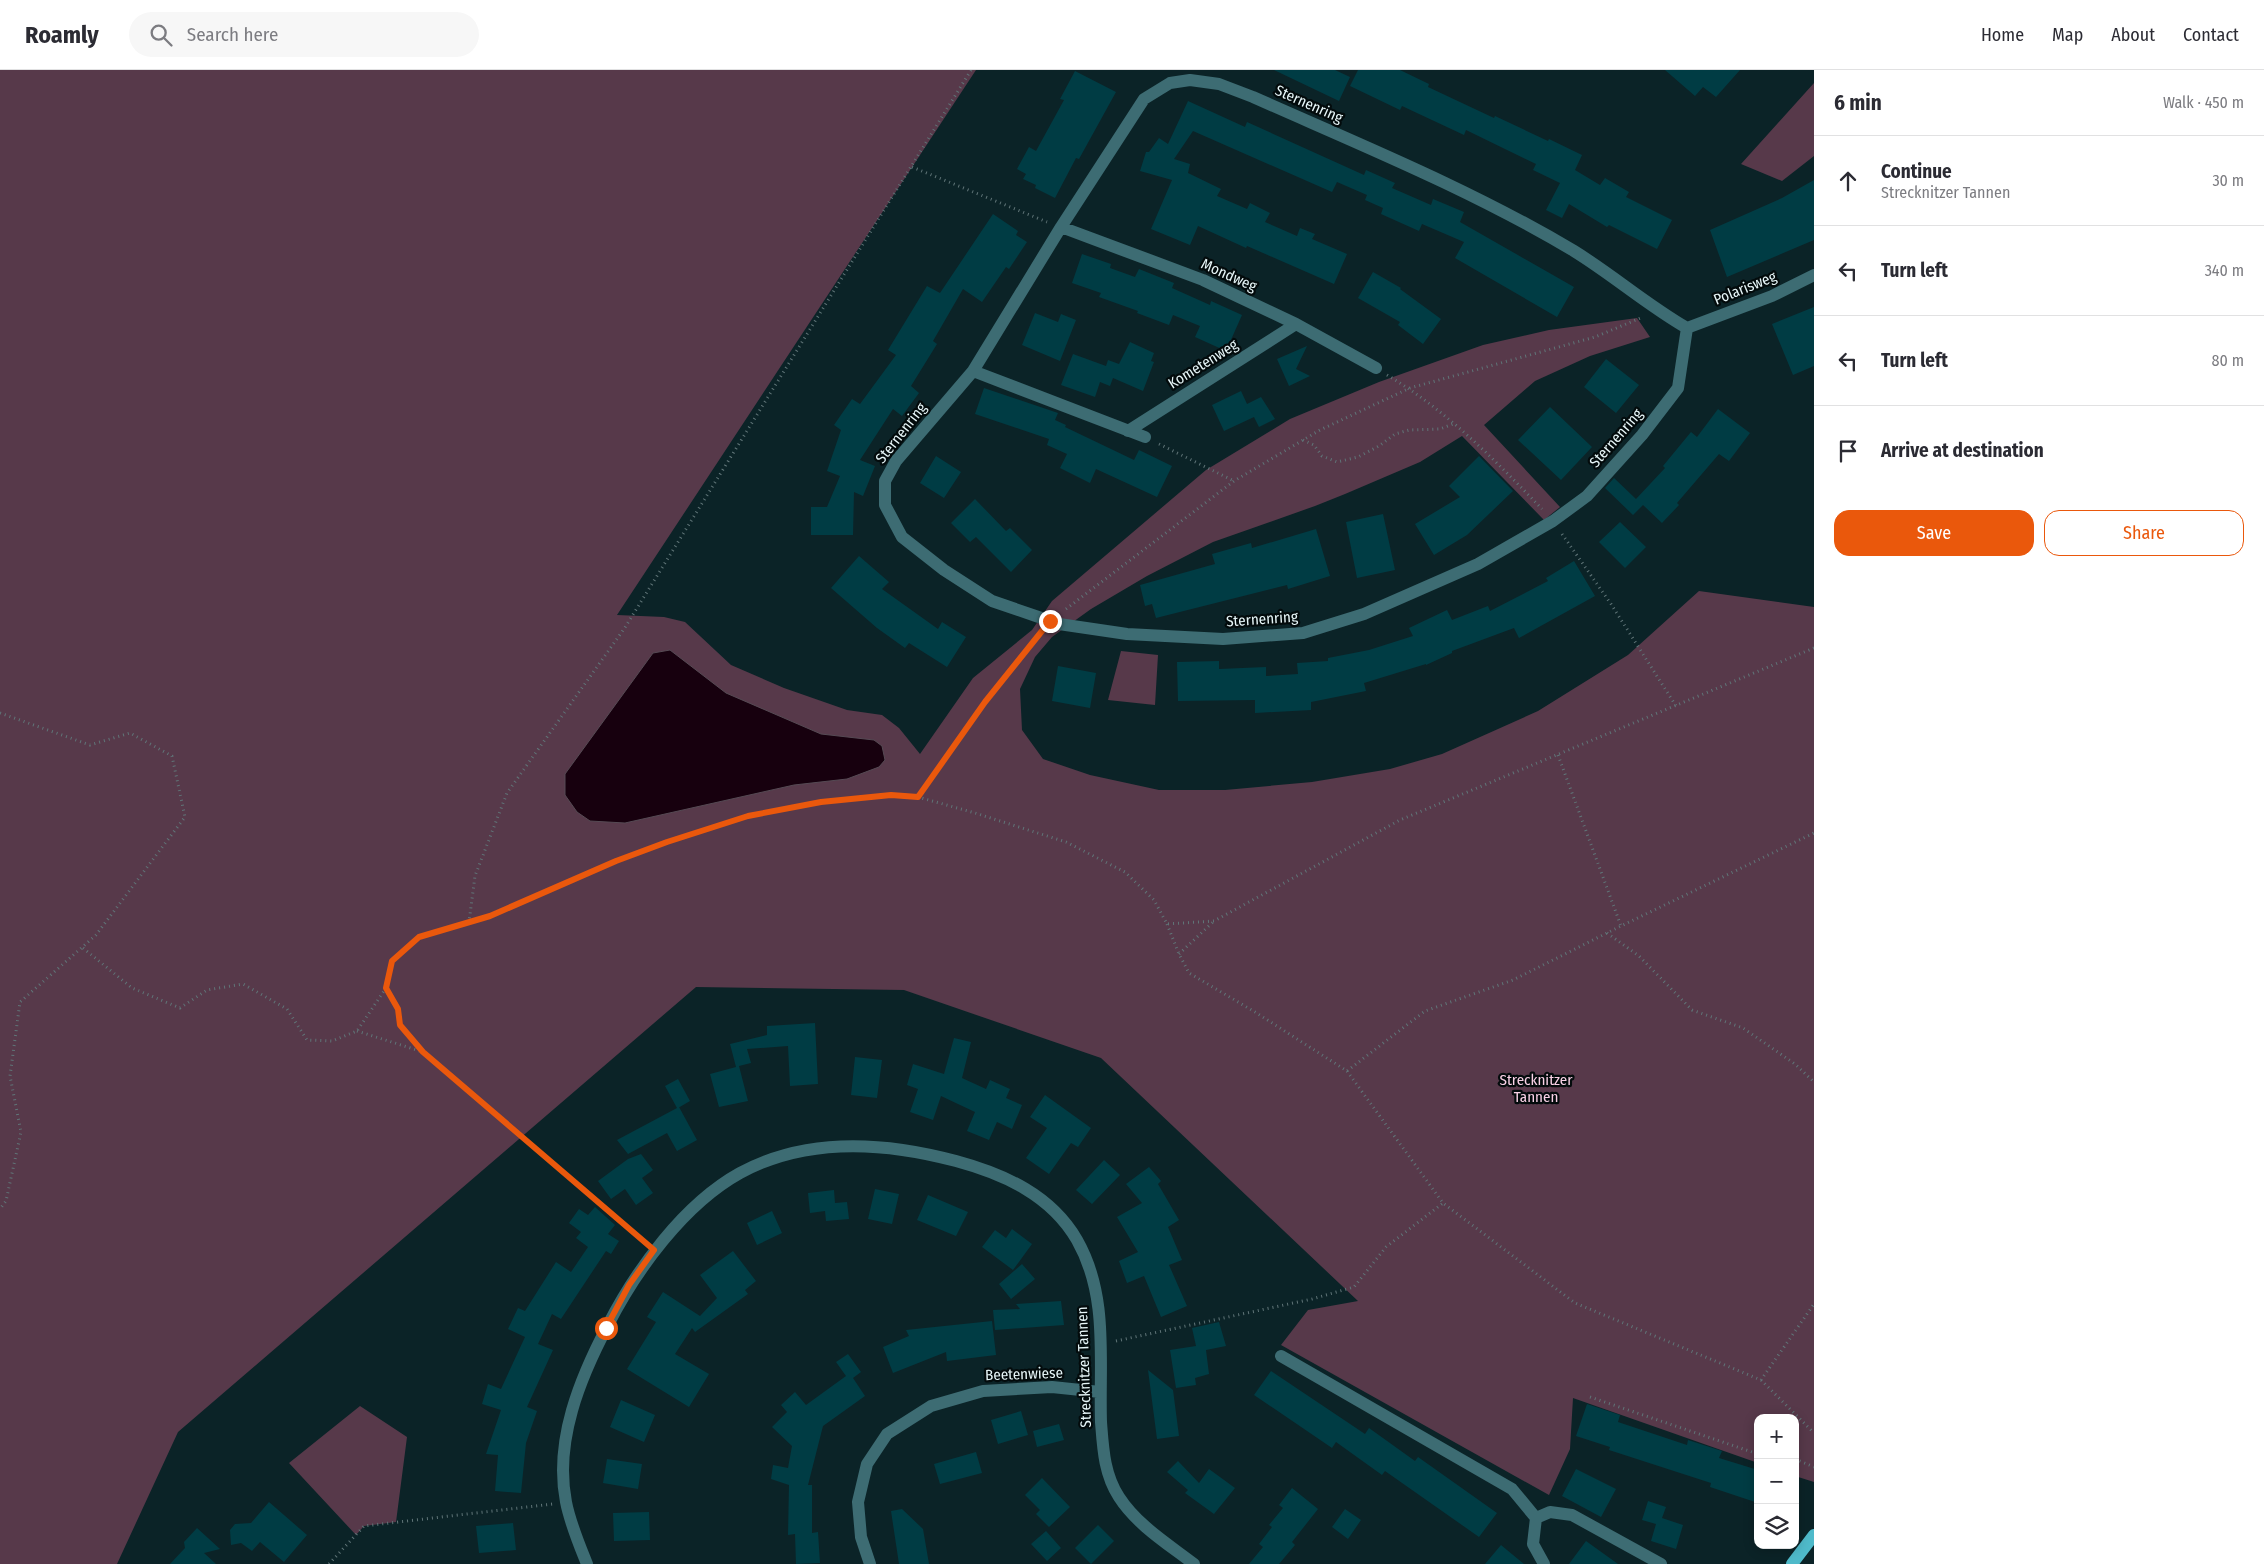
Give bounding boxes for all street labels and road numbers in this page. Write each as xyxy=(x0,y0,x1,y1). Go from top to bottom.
street label: Sternenring xyxy=(1272,81,1346,127)
street label: Mondweg xyxy=(1198,255,1260,295)
street label: Polarisweg xyxy=(1711,267,1779,309)
street label: Kometenweg xyxy=(1165,335,1241,393)
street label: Sternenring xyxy=(872,399,930,467)
street label: Sternenring xyxy=(1586,405,1646,471)
street label: Sternenring xyxy=(1225,608,1299,630)
street label: Strecknitzer Tannen xyxy=(1073,1306,1095,1428)
street label: Beetenwiese xyxy=(985,1364,1063,1384)

